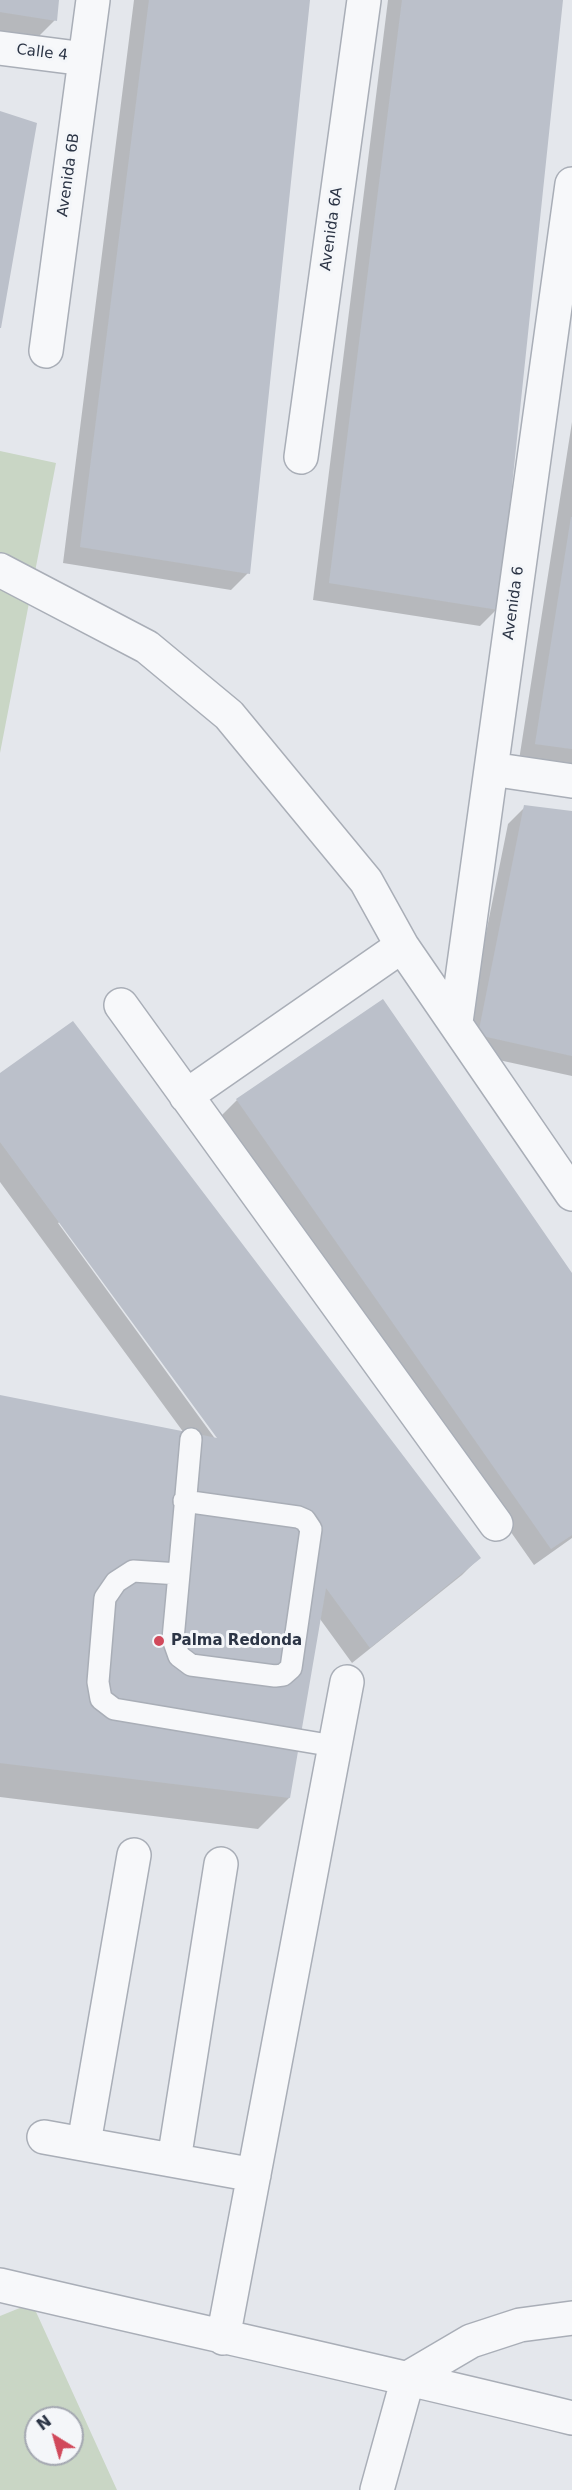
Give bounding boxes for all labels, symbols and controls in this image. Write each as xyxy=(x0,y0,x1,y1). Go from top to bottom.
street label: Calle 4 xyxy=(15,41,69,65)
street label: Avenida 6B xyxy=(54,132,84,218)
street label: Avenida 6A xyxy=(317,186,347,272)
street label: Avenida 6 xyxy=(500,565,528,641)
place label: Palma Redonda xyxy=(171,1632,302,1650)
marker: Palma Redonda xyxy=(152,1634,166,1648)
north arrow xyxy=(24,2406,84,2466)
text: N xyxy=(33,2411,55,2434)

